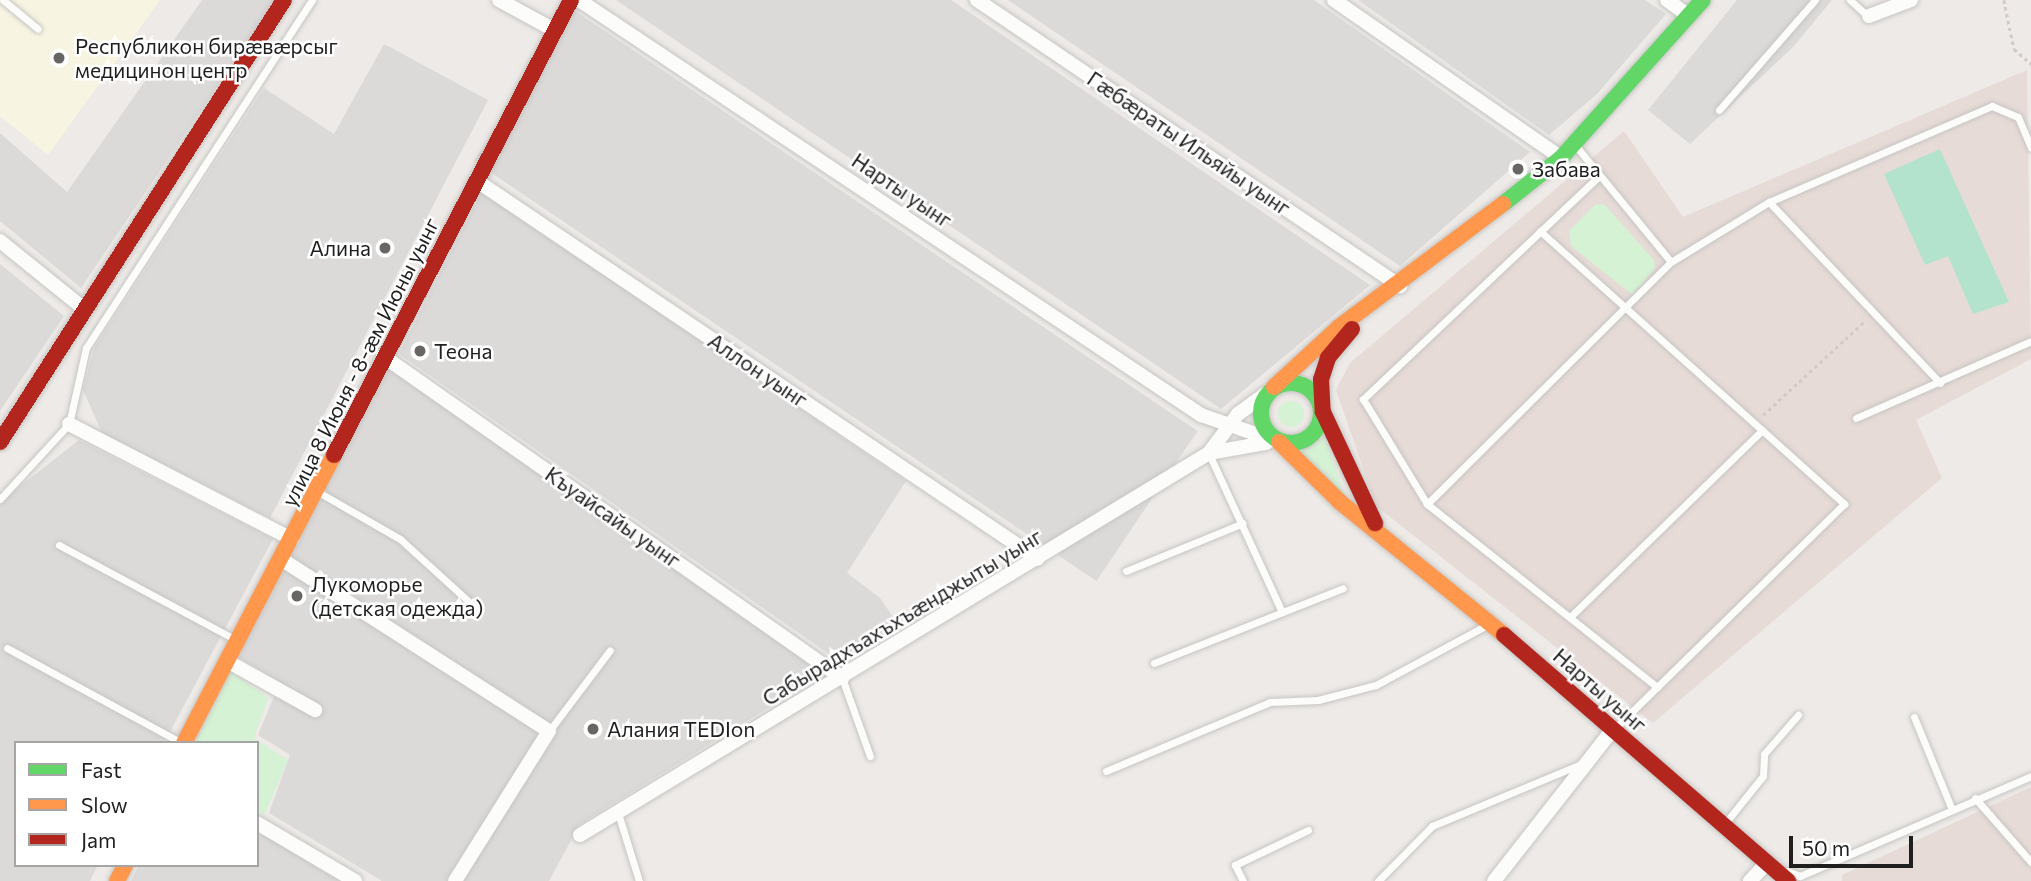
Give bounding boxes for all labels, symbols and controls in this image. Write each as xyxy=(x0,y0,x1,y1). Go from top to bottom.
place label: Республикон бирæвæрсыг медицинон центр xyxy=(75,33,338,83)
marker: Республикон бирæвæрсыг медицинон центр xyxy=(49,48,69,68)
street label: Гæбæраты Ильяйы уынг xyxy=(1083,66,1295,220)
street label: Нарты уынг xyxy=(847,147,957,233)
place label: Забава xyxy=(1532,156,1601,182)
marker: Забава xyxy=(1510,161,1526,177)
street label: улица 8 Июня - 8-ӕм Июны уынг xyxy=(276,214,444,510)
place label: Алина xyxy=(309,235,371,261)
marker: Алина xyxy=(377,240,393,256)
street label: Аллон уынг xyxy=(703,328,813,412)
place label: Теона xyxy=(434,338,492,364)
marker: Теона xyxy=(412,343,428,359)
street label: Къуайсайы уынг xyxy=(541,461,685,573)
street label: Сабырадхъахъхъæнджыты уынг xyxy=(758,523,1046,711)
place label: Лукоморье (детская одежда) xyxy=(311,571,483,621)
marker: Лукоморье (детская одежда) xyxy=(289,588,305,604)
street label: Нарты уынг xyxy=(1548,643,1652,737)
place label: Алания ТEDIon xyxy=(607,716,755,742)
marker: Алания ТEDIon xyxy=(585,721,601,737)
legend xyxy=(14,741,259,867)
text: Fast xyxy=(81,757,122,782)
text: Slow xyxy=(81,792,128,817)
scale bar xyxy=(1793,822,1917,866)
text: Jam xyxy=(81,827,116,852)
text: 50 m xyxy=(1802,835,1850,860)

